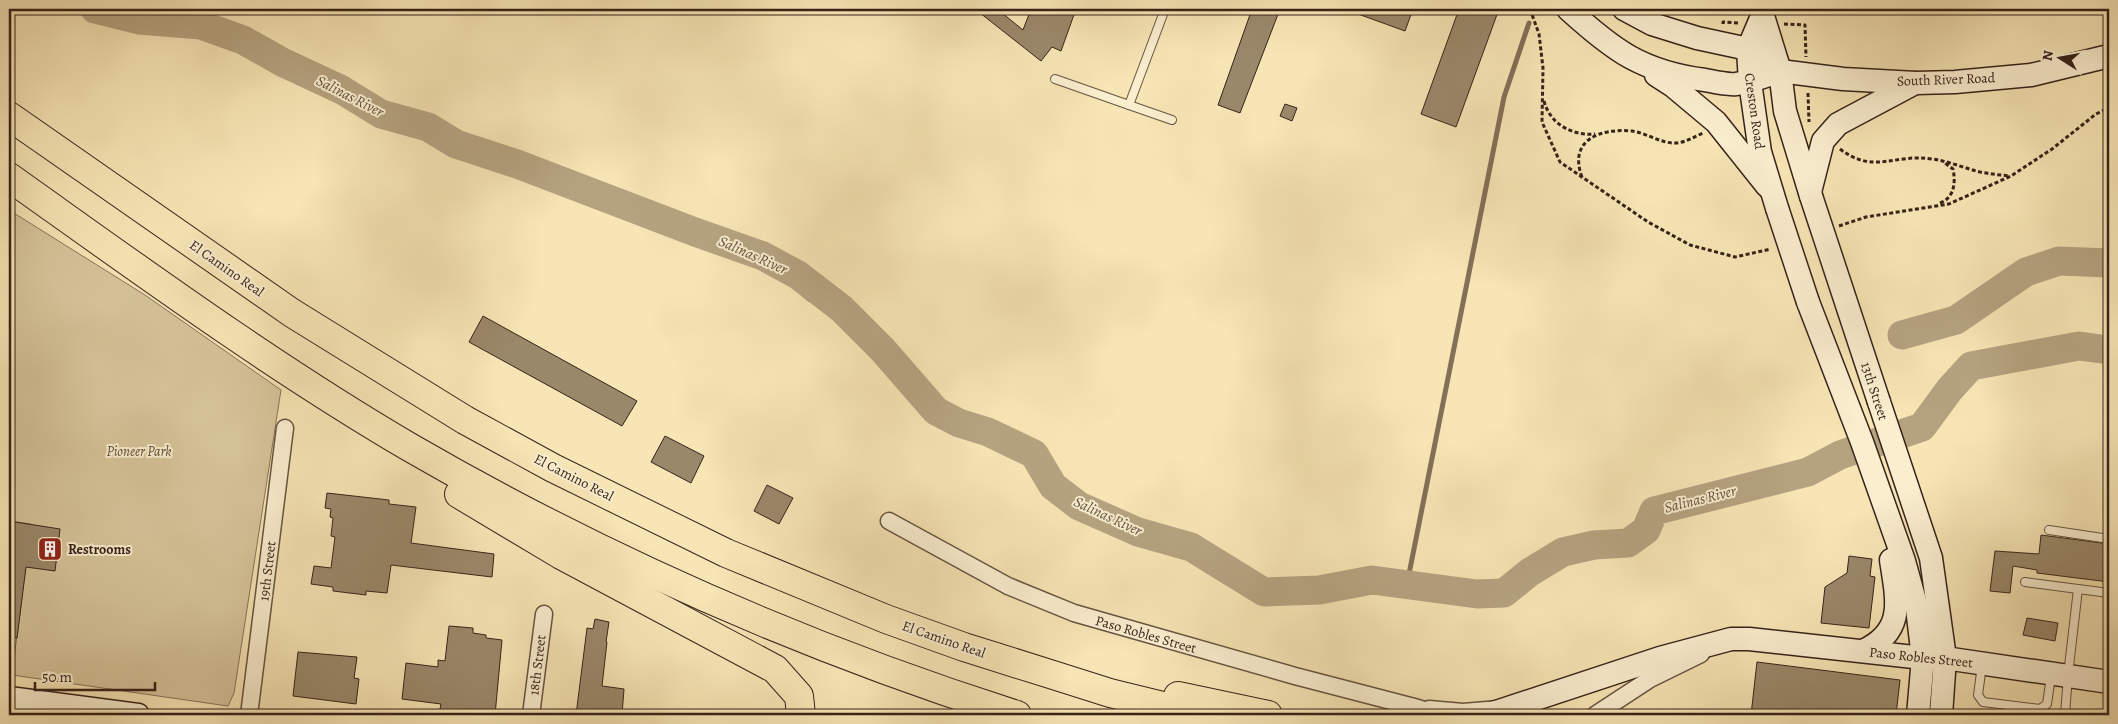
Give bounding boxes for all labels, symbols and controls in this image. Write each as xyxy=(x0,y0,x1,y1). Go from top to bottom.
north arrow xyxy=(2036,32,2086,82)
text: N xyxy=(2037,49,2058,62)
street label: South River Road xyxy=(1896,68,1996,91)
water label: Salinas River xyxy=(313,70,388,122)
street label: Creston Road xyxy=(1740,72,1769,151)
water label: Salinas River xyxy=(716,231,791,279)
street label: El Camino Real xyxy=(186,236,268,302)
street label: 13th Street xyxy=(1856,360,1893,423)
park label: Pioneer Park xyxy=(106,442,172,461)
street label: El Camino Real xyxy=(531,449,617,506)
water label: Salinas River xyxy=(1662,480,1739,518)
water label: Salinas River xyxy=(1071,491,1146,541)
building icon: Restrooms xyxy=(37,536,63,562)
place label: Restrooms xyxy=(68,540,131,559)
street label: 19th Street xyxy=(254,540,281,602)
street label: Paso Robles Street xyxy=(1093,611,1199,658)
street label: El Camino Real xyxy=(900,616,989,663)
street label: 18th Street xyxy=(524,633,551,696)
street label: Paso Robles Street xyxy=(1868,643,1974,672)
scale bar xyxy=(35,659,155,691)
text: 50 m xyxy=(42,667,72,687)

